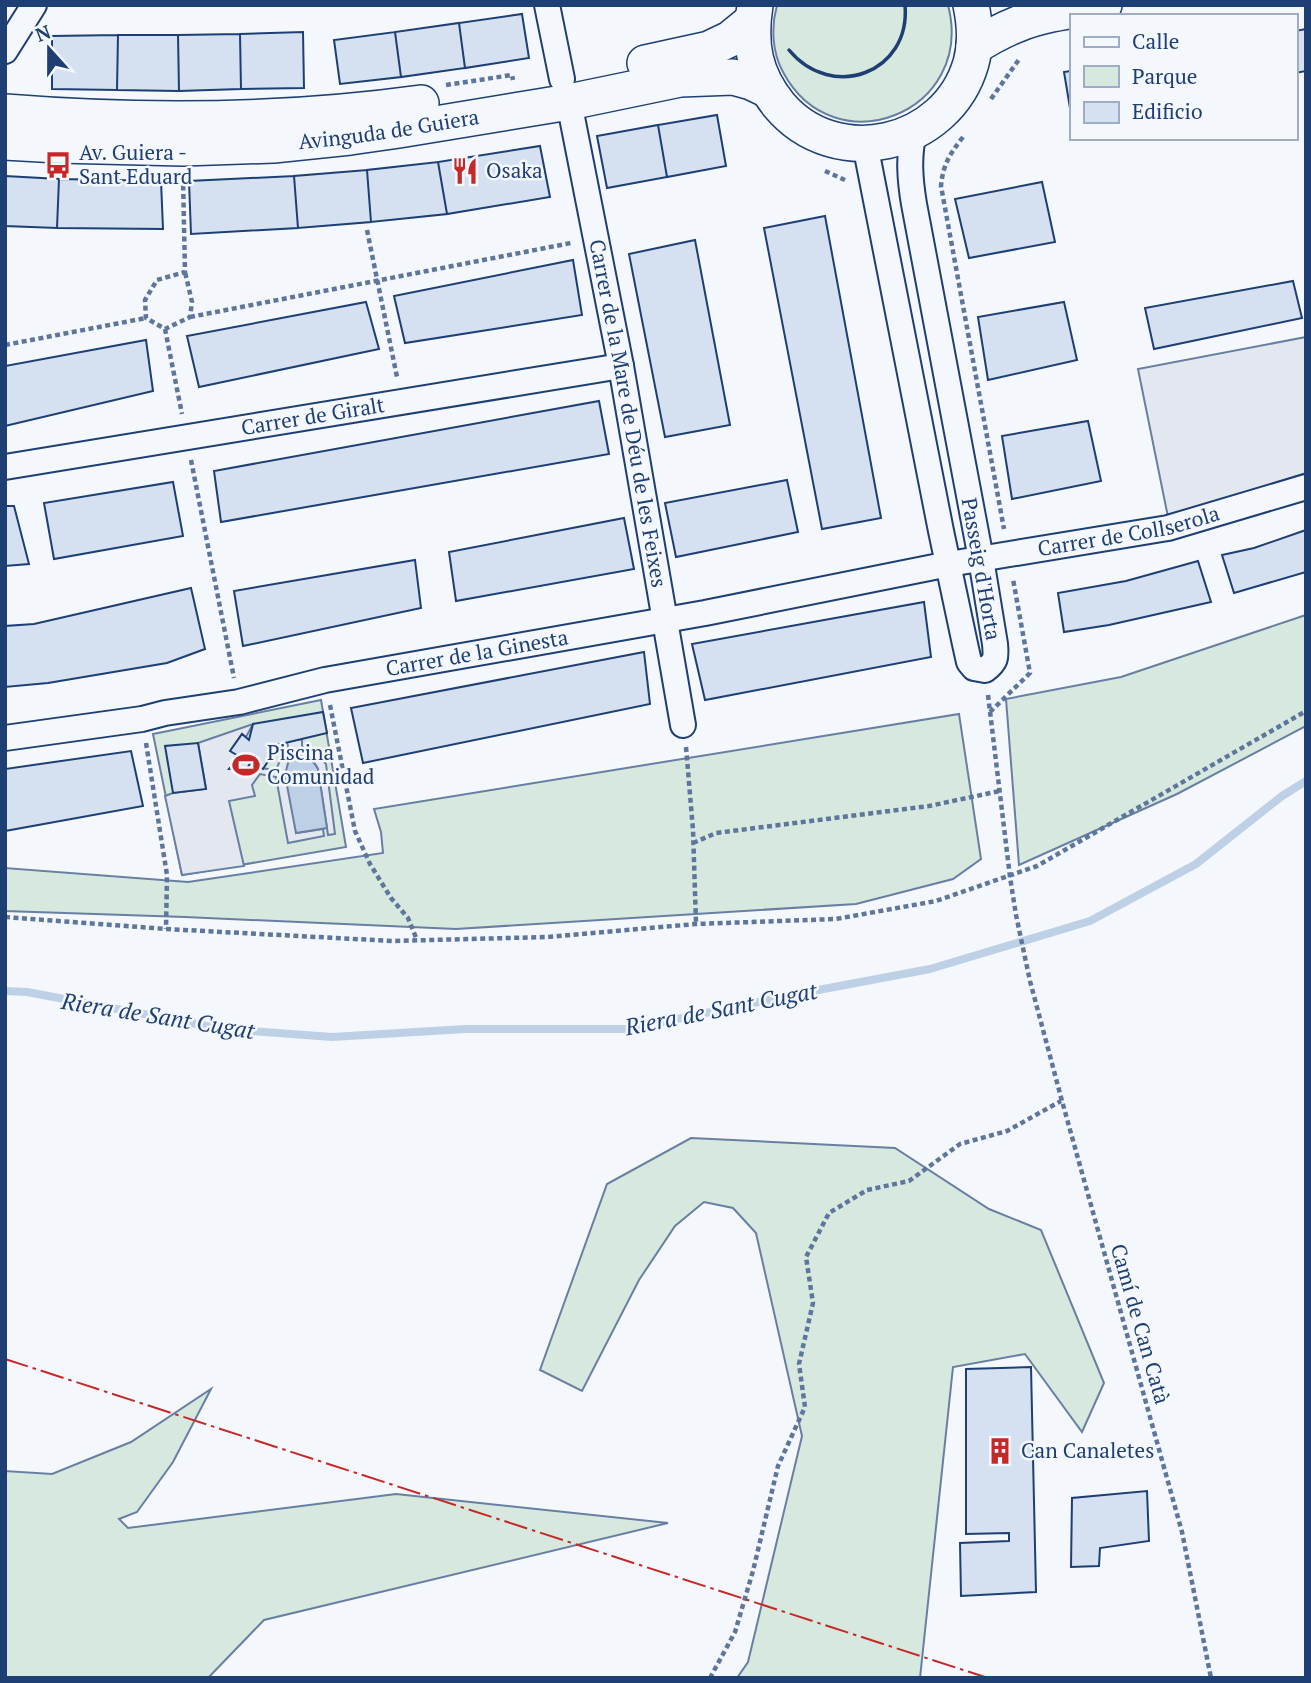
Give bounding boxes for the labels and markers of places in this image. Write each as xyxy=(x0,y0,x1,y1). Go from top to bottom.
place label: Av. Guiera - Sant Eduard xyxy=(79,138,193,190)
bus stop icon: Av. Guiera - Sant Eduard xyxy=(43,150,73,180)
restaurant icon: Osaka xyxy=(450,156,480,186)
place label: Osaka xyxy=(486,156,543,184)
place label: Piscina Comunidad xyxy=(267,738,375,790)
sports icon: Piscina Comunidad xyxy=(231,750,261,780)
building icon: Can Canaletes xyxy=(985,1436,1015,1466)
place label: Can Canaletes xyxy=(1021,1436,1154,1464)

